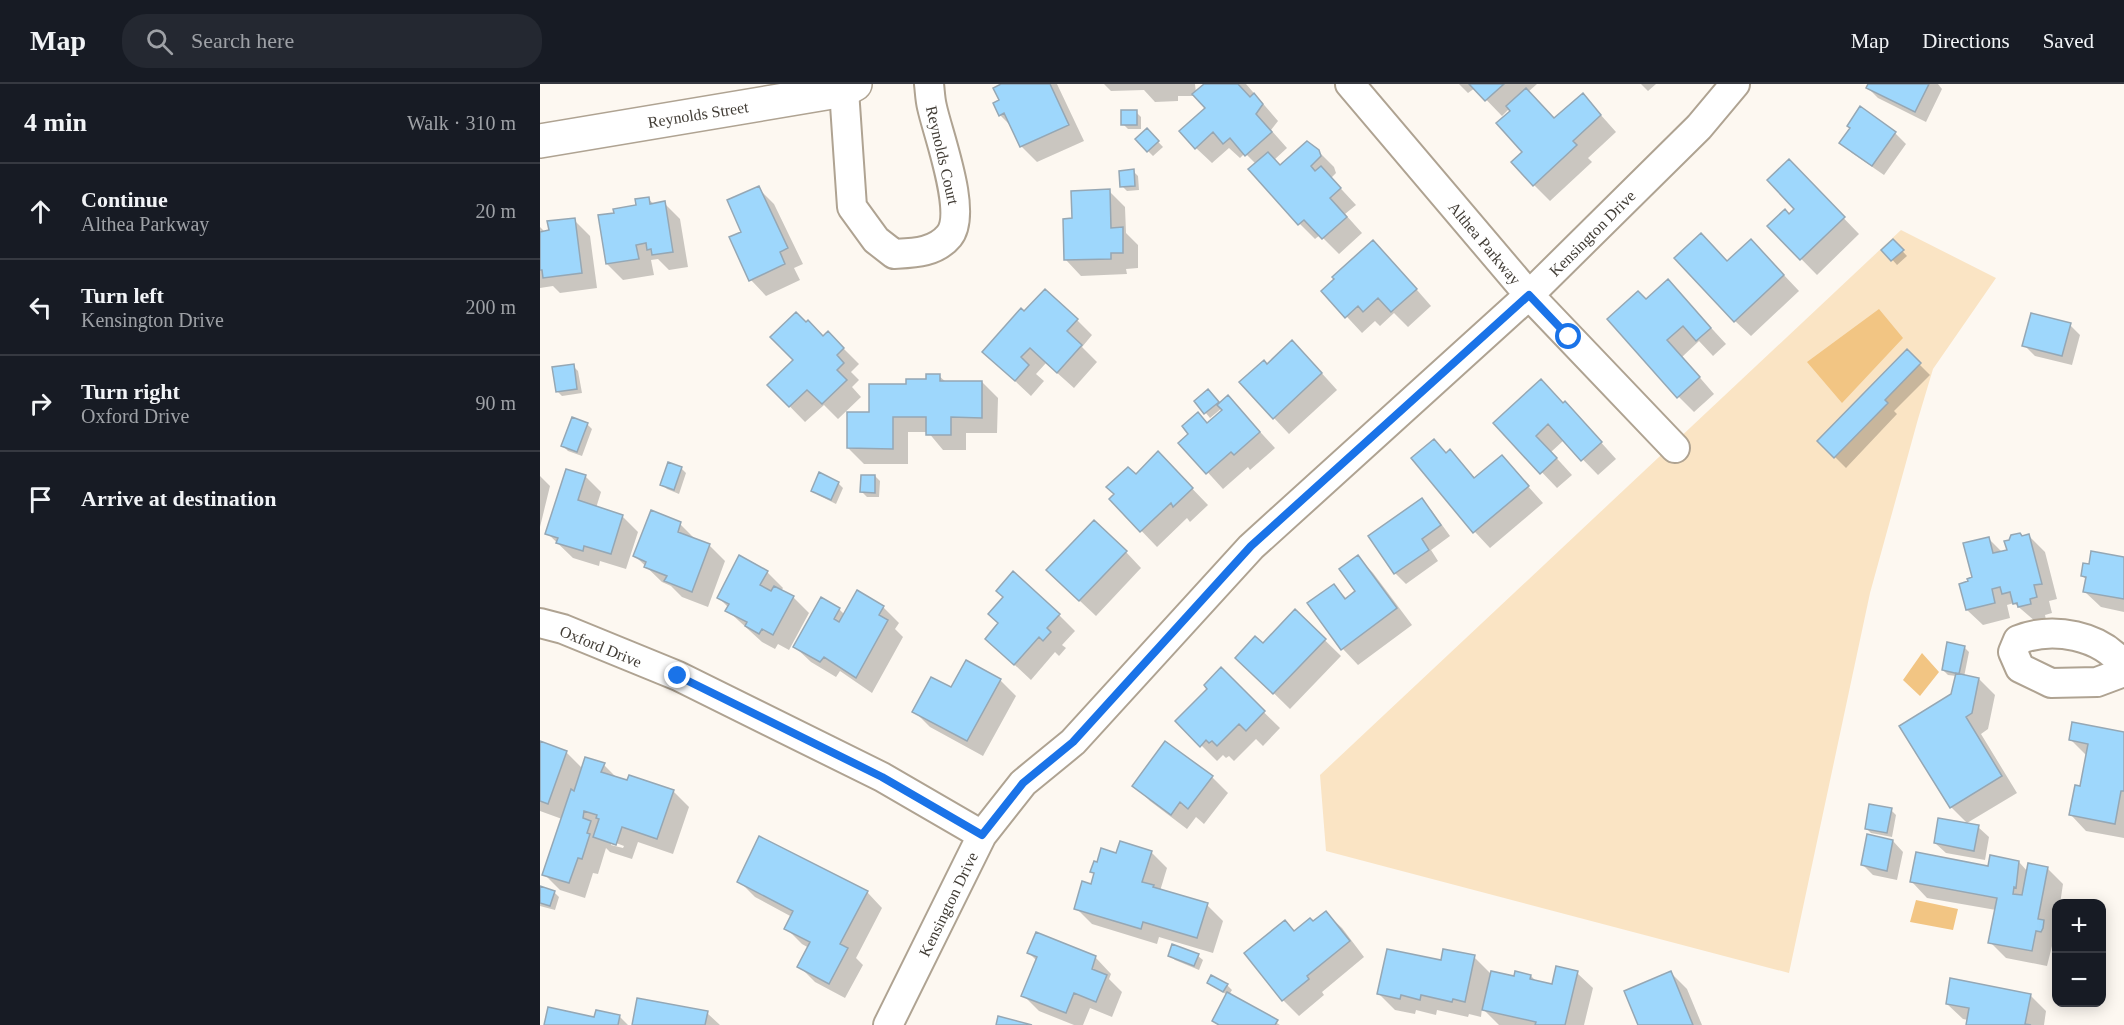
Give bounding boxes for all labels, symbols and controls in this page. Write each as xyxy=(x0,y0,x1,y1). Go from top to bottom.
search box xyxy=(122,14,542,68)
text: Map xyxy=(30,25,86,56)
icon: search xyxy=(143,25,176,58)
text: Search here xyxy=(191,28,294,53)
text: Map xyxy=(1851,29,1889,53)
text: Directions xyxy=(1922,29,2010,53)
text: Saved xyxy=(2043,29,2094,53)
street label: Reynolds Street xyxy=(646,98,750,132)
street label: Reynolds Court xyxy=(922,104,962,207)
text: 4 min xyxy=(24,108,87,137)
text: Walk · 310 m xyxy=(407,112,516,134)
text: Continue xyxy=(81,187,168,212)
street label: Kensington Drive xyxy=(1546,187,1639,280)
icon: ahead xyxy=(24,195,57,228)
street label: Althea Parkway xyxy=(1444,199,1524,289)
text: 20 m xyxy=(475,200,516,222)
text: Althea Parkway xyxy=(81,213,209,235)
text: Turn left xyxy=(81,283,164,308)
icon: left xyxy=(24,291,57,324)
text: 200 m xyxy=(465,296,516,318)
text: Kensington Drive xyxy=(81,309,224,331)
route start xyxy=(1555,323,1581,349)
text: Turn right xyxy=(81,379,180,404)
icon: right xyxy=(24,387,57,420)
text: 90 m xyxy=(475,392,516,414)
text: Oxford Drive xyxy=(81,405,189,427)
icon: arrive xyxy=(24,483,57,516)
text: Arrive at destination xyxy=(81,486,277,511)
street label: Oxford Drive xyxy=(557,622,644,671)
route end xyxy=(664,662,690,688)
street label: Kensington Drive xyxy=(916,849,982,960)
map controls xyxy=(2052,899,2106,1007)
button: + xyxy=(2052,899,2106,953)
button: − xyxy=(2052,953,2106,1007)

